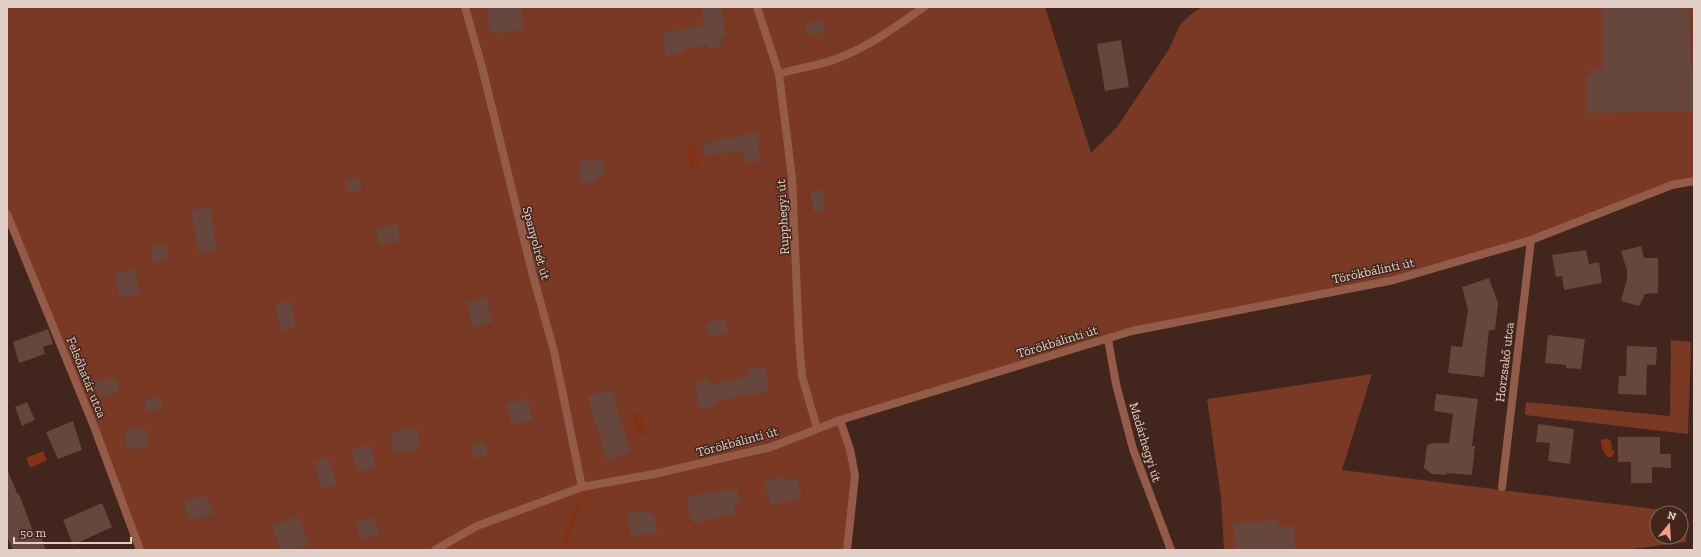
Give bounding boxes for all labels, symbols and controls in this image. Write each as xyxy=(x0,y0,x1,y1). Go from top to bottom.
street label: Rupphegyi út xyxy=(773,179,792,255)
street label: Spanyolrét út xyxy=(519,205,554,282)
street label: Törökbálinti út xyxy=(1330,254,1416,287)
street label: Horzsakő utca xyxy=(1492,321,1517,403)
street label: Törökbálinti út xyxy=(1015,322,1100,361)
street label: Felsőhatár utca xyxy=(63,334,110,421)
street label: Madárhegyi út xyxy=(1126,401,1165,484)
street label: Törökbálinti út xyxy=(695,423,780,460)
north arrow xyxy=(1649,505,1689,545)
text: N xyxy=(1666,508,1679,524)
scale bar xyxy=(14,519,131,545)
text: 50 m xyxy=(20,526,47,540)

